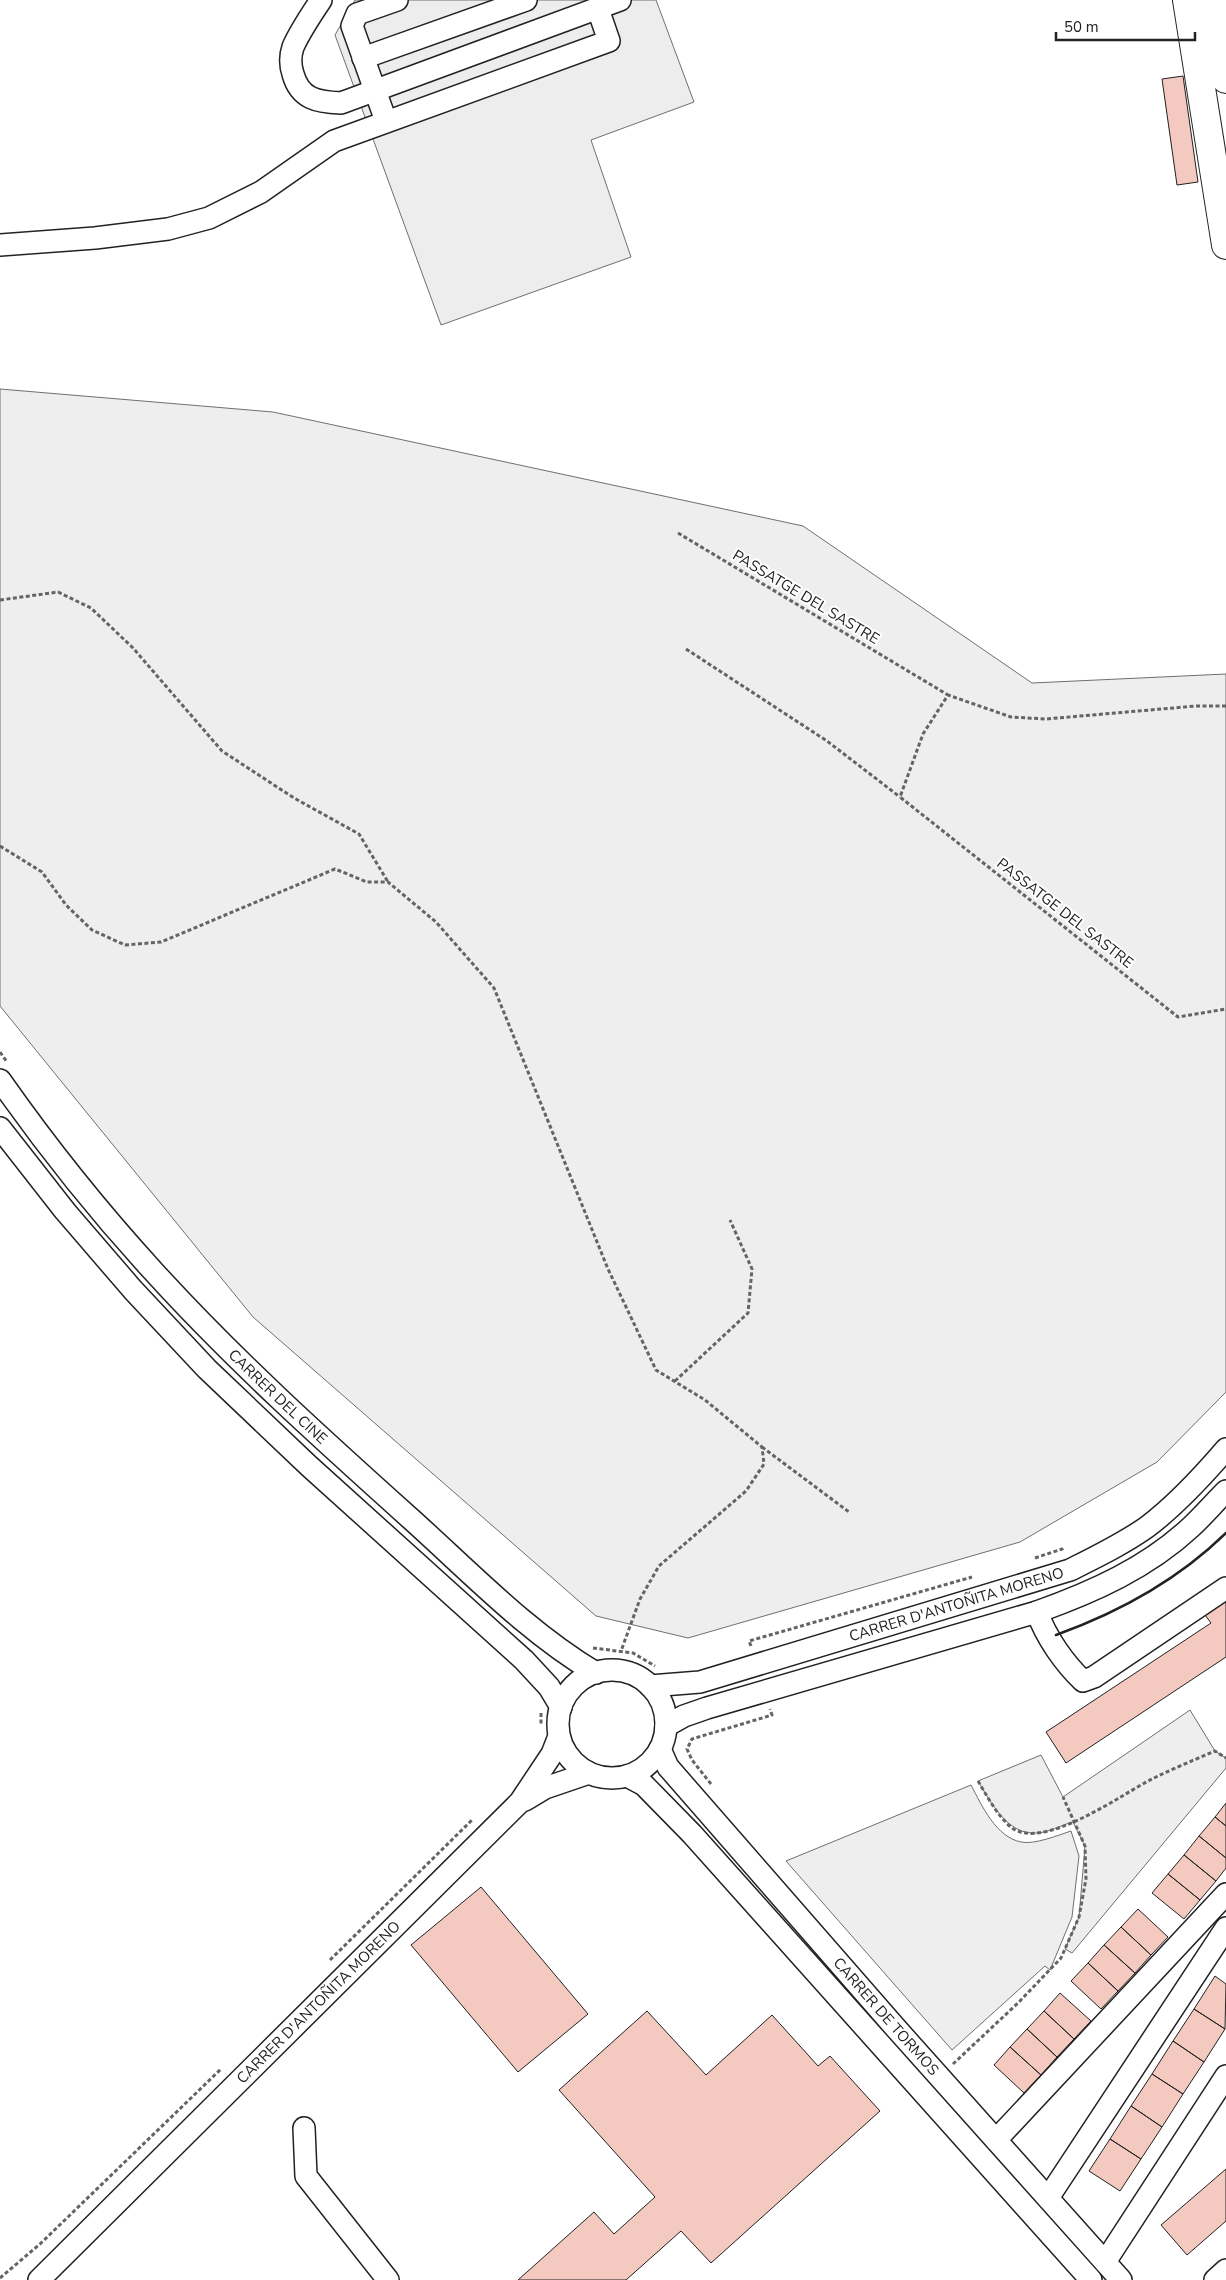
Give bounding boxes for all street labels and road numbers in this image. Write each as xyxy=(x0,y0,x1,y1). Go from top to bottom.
street label: PASSATGE DEL SASTRE xyxy=(729,545,883,649)
street label: PASSATGE DEL SASTRE xyxy=(993,853,1137,973)
street label: CARRER DEL CINE xyxy=(224,1345,332,1448)
street label: CARRER D'ANTOÑITA MORENO xyxy=(847,1562,1066,1646)
street label: CARRER D'ANTOÑITA MORENO xyxy=(232,1916,405,2088)
street label: CARRER DE TORMOS xyxy=(829,1953,943,2080)

